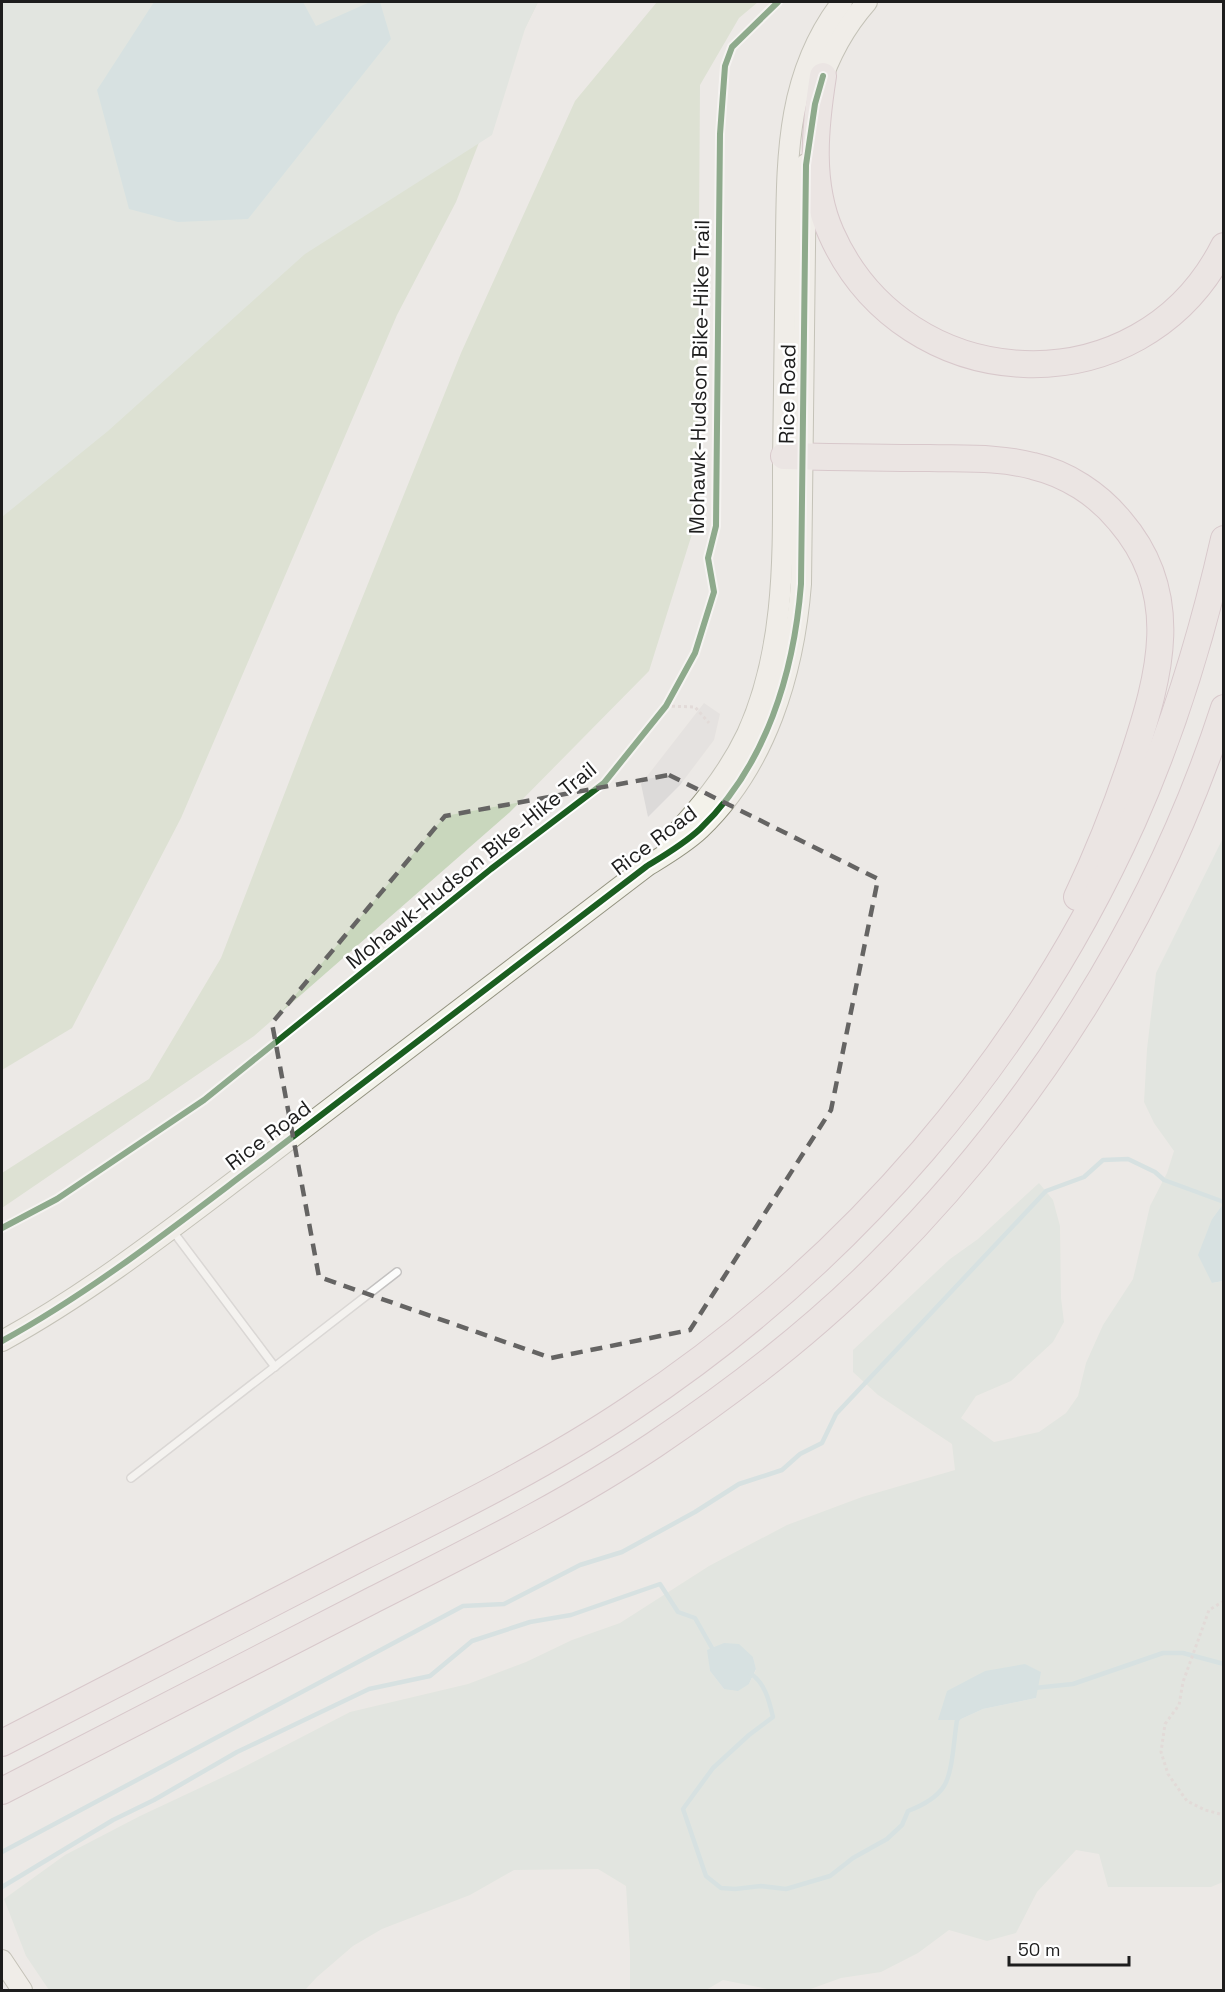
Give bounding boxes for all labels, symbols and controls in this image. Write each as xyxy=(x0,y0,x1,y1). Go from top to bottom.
street label: Mohawk-Hudson Bike-Hike Trail xyxy=(683,219,715,535)
street label: Rice Road xyxy=(773,344,801,444)
street label: Mohawk-Hudson Bike-Hike Trail xyxy=(340,755,602,975)
street label: Rice Road xyxy=(606,799,702,881)
street label: Rice Road xyxy=(220,1094,316,1176)
scale bar xyxy=(1009,1929,1129,1967)
text: 50 m xyxy=(1018,1938,1060,1961)

